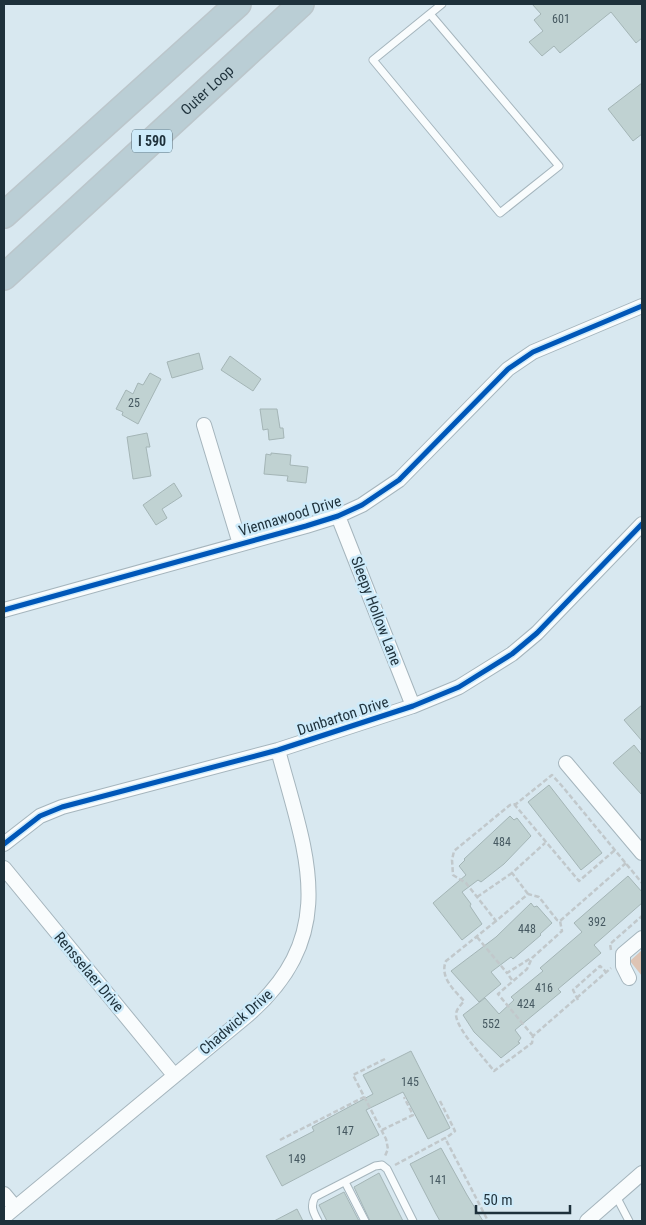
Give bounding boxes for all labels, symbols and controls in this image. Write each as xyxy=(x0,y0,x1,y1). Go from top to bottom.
house number: 601 xyxy=(552,12,570,26)
street label: Outer Loop xyxy=(177,61,237,119)
road number: I 590 xyxy=(132,130,172,152)
house number: 25 xyxy=(128,396,140,410)
street label: Viennawood Drive xyxy=(237,492,343,540)
street label: Sleepy Hollow Lane xyxy=(347,554,405,668)
street label: Dunbarton Drive xyxy=(295,693,391,739)
house number: 484 xyxy=(493,835,511,849)
house number: 392 xyxy=(588,915,606,929)
house number: 448 xyxy=(518,922,536,936)
street label: Rensselaer Drive xyxy=(50,928,128,1016)
house number: 416 xyxy=(535,981,553,995)
street label: Chadwick Drive xyxy=(196,985,276,1059)
house number: 424 xyxy=(517,997,535,1011)
house number: 552 xyxy=(482,1017,500,1031)
house number: 145 xyxy=(401,1075,419,1089)
house number: 147 xyxy=(336,1124,354,1138)
house number: 149 xyxy=(288,1152,306,1166)
house number: 141 xyxy=(429,1173,447,1187)
scale bar xyxy=(476,1182,570,1214)
text: 50 m xyxy=(483,1191,513,1209)

